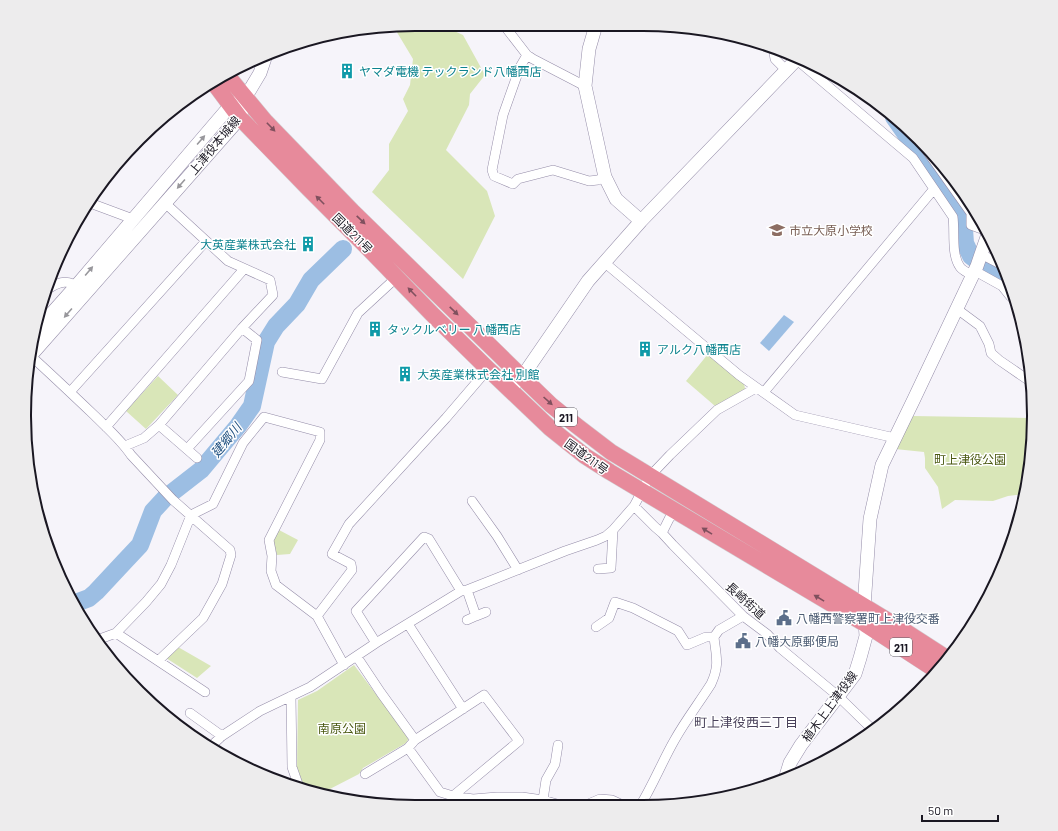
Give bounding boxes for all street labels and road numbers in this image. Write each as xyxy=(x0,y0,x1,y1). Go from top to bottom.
street label: 上津役本城線 xyxy=(185,113,243,177)
street label: 国道211号 xyxy=(330,210,376,256)
road number: 211 xyxy=(555,408,577,426)
street label: 国道211号 xyxy=(562,435,612,477)
street label: 長崎街道 xyxy=(723,579,769,621)
road number: 211 xyxy=(890,638,912,656)
street label: 植木上上津役線 xyxy=(799,668,859,744)

